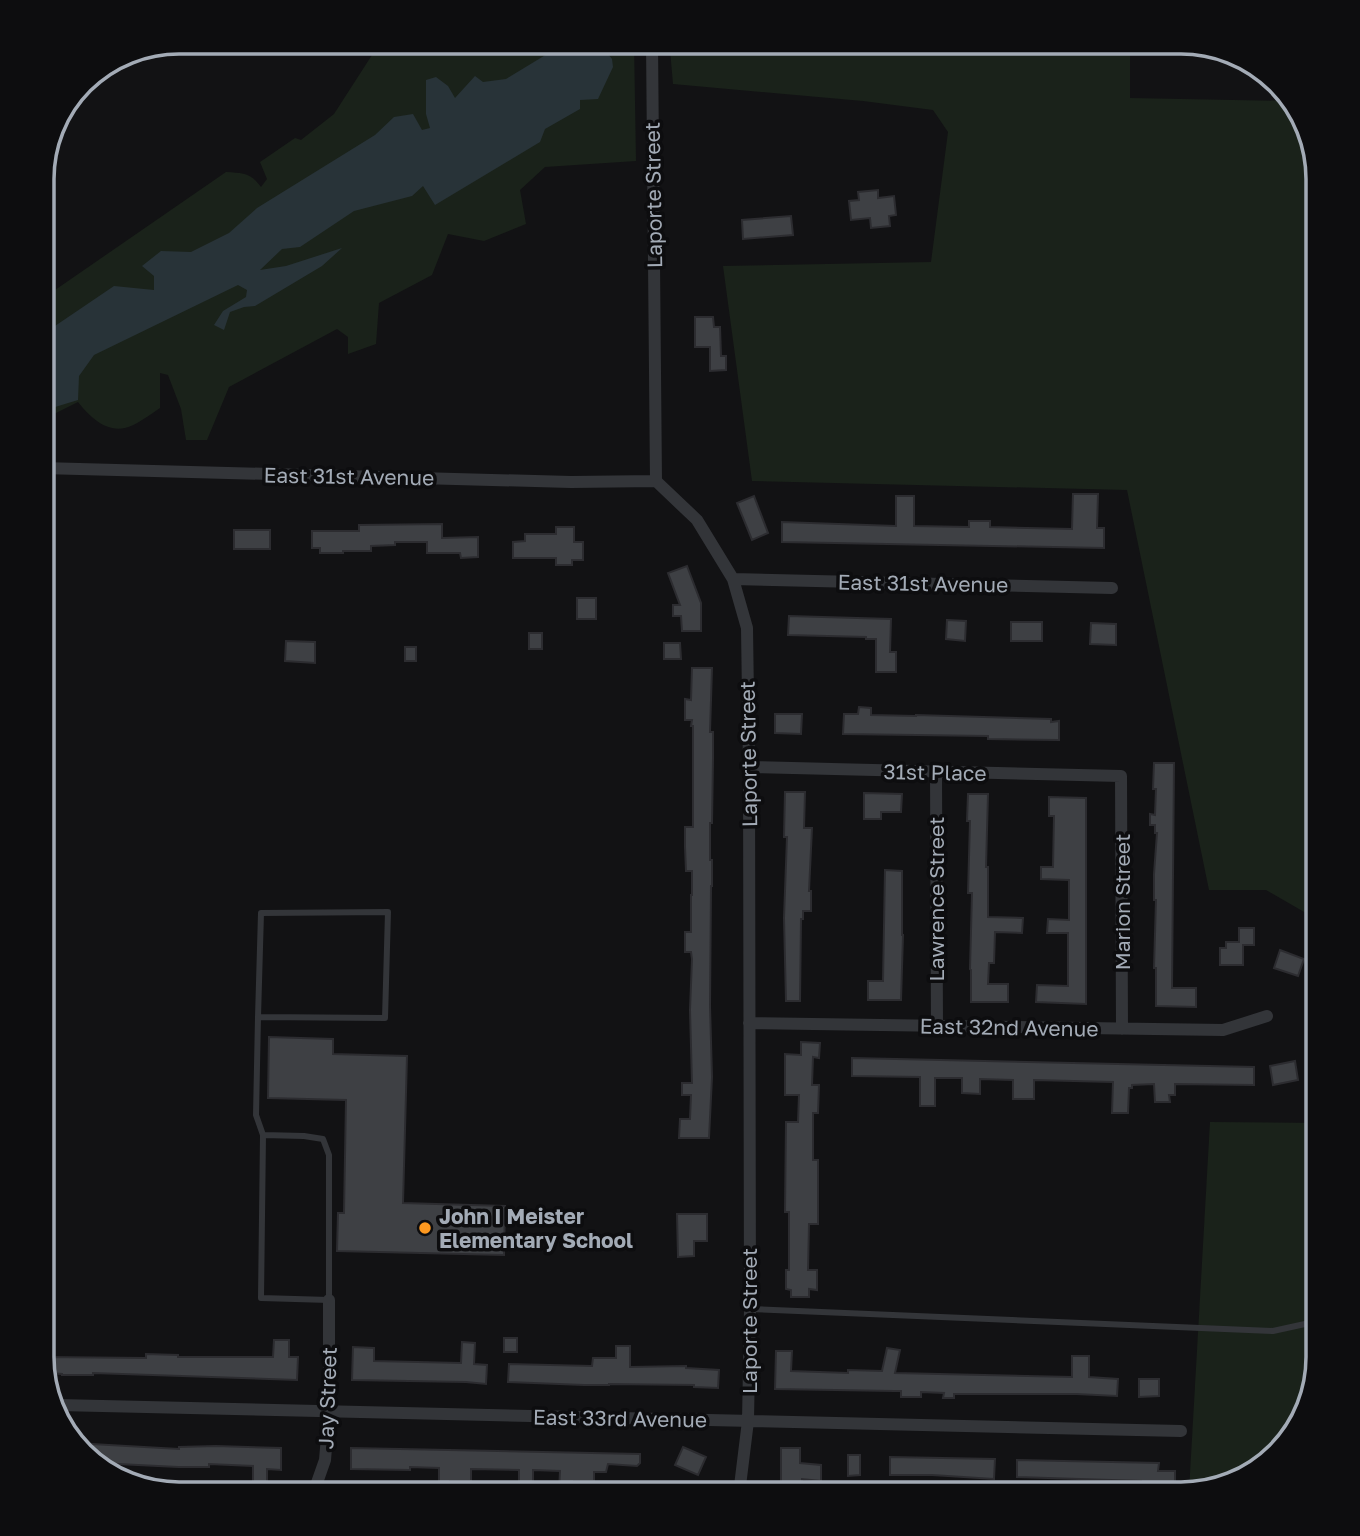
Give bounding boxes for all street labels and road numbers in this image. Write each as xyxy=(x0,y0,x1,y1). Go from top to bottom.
street label: Laporte Street xyxy=(639,122,667,268)
street label: East 31st Avenue xyxy=(263,462,435,490)
street label: East 31st Avenue xyxy=(837,569,1009,597)
street label: Laporte Street xyxy=(734,681,762,827)
street label: 31st Place xyxy=(883,758,987,786)
street label: Lawrence Street xyxy=(923,817,949,981)
street label: Marion Street xyxy=(1109,834,1135,970)
street label: East 32nd Avenue xyxy=(919,1012,1099,1042)
street label: Laporte Street xyxy=(736,1248,762,1394)
street label: Jay Street xyxy=(312,1346,342,1450)
street label: East 33rd Avenue xyxy=(533,1403,707,1433)

